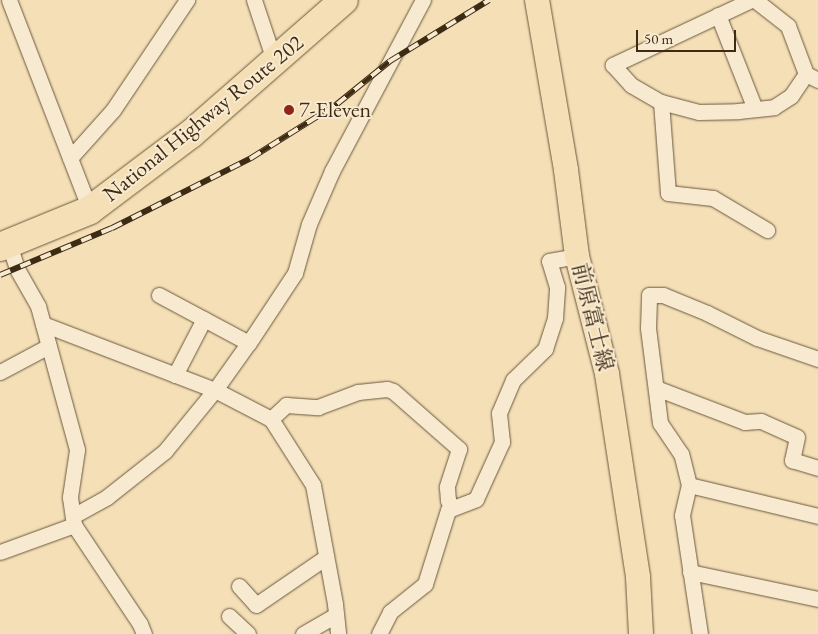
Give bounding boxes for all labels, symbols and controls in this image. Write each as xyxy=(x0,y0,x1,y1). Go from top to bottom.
scale bar xyxy=(638,20,738,52)
street label: National Highway Route 202 xyxy=(98,29,308,207)
text: 50 m xyxy=(644,29,673,48)
place label: 7-Eleven xyxy=(299,97,371,123)
marker: 7-Eleven xyxy=(283,104,295,116)
street label: 前原富士線 xyxy=(567,260,619,374)

